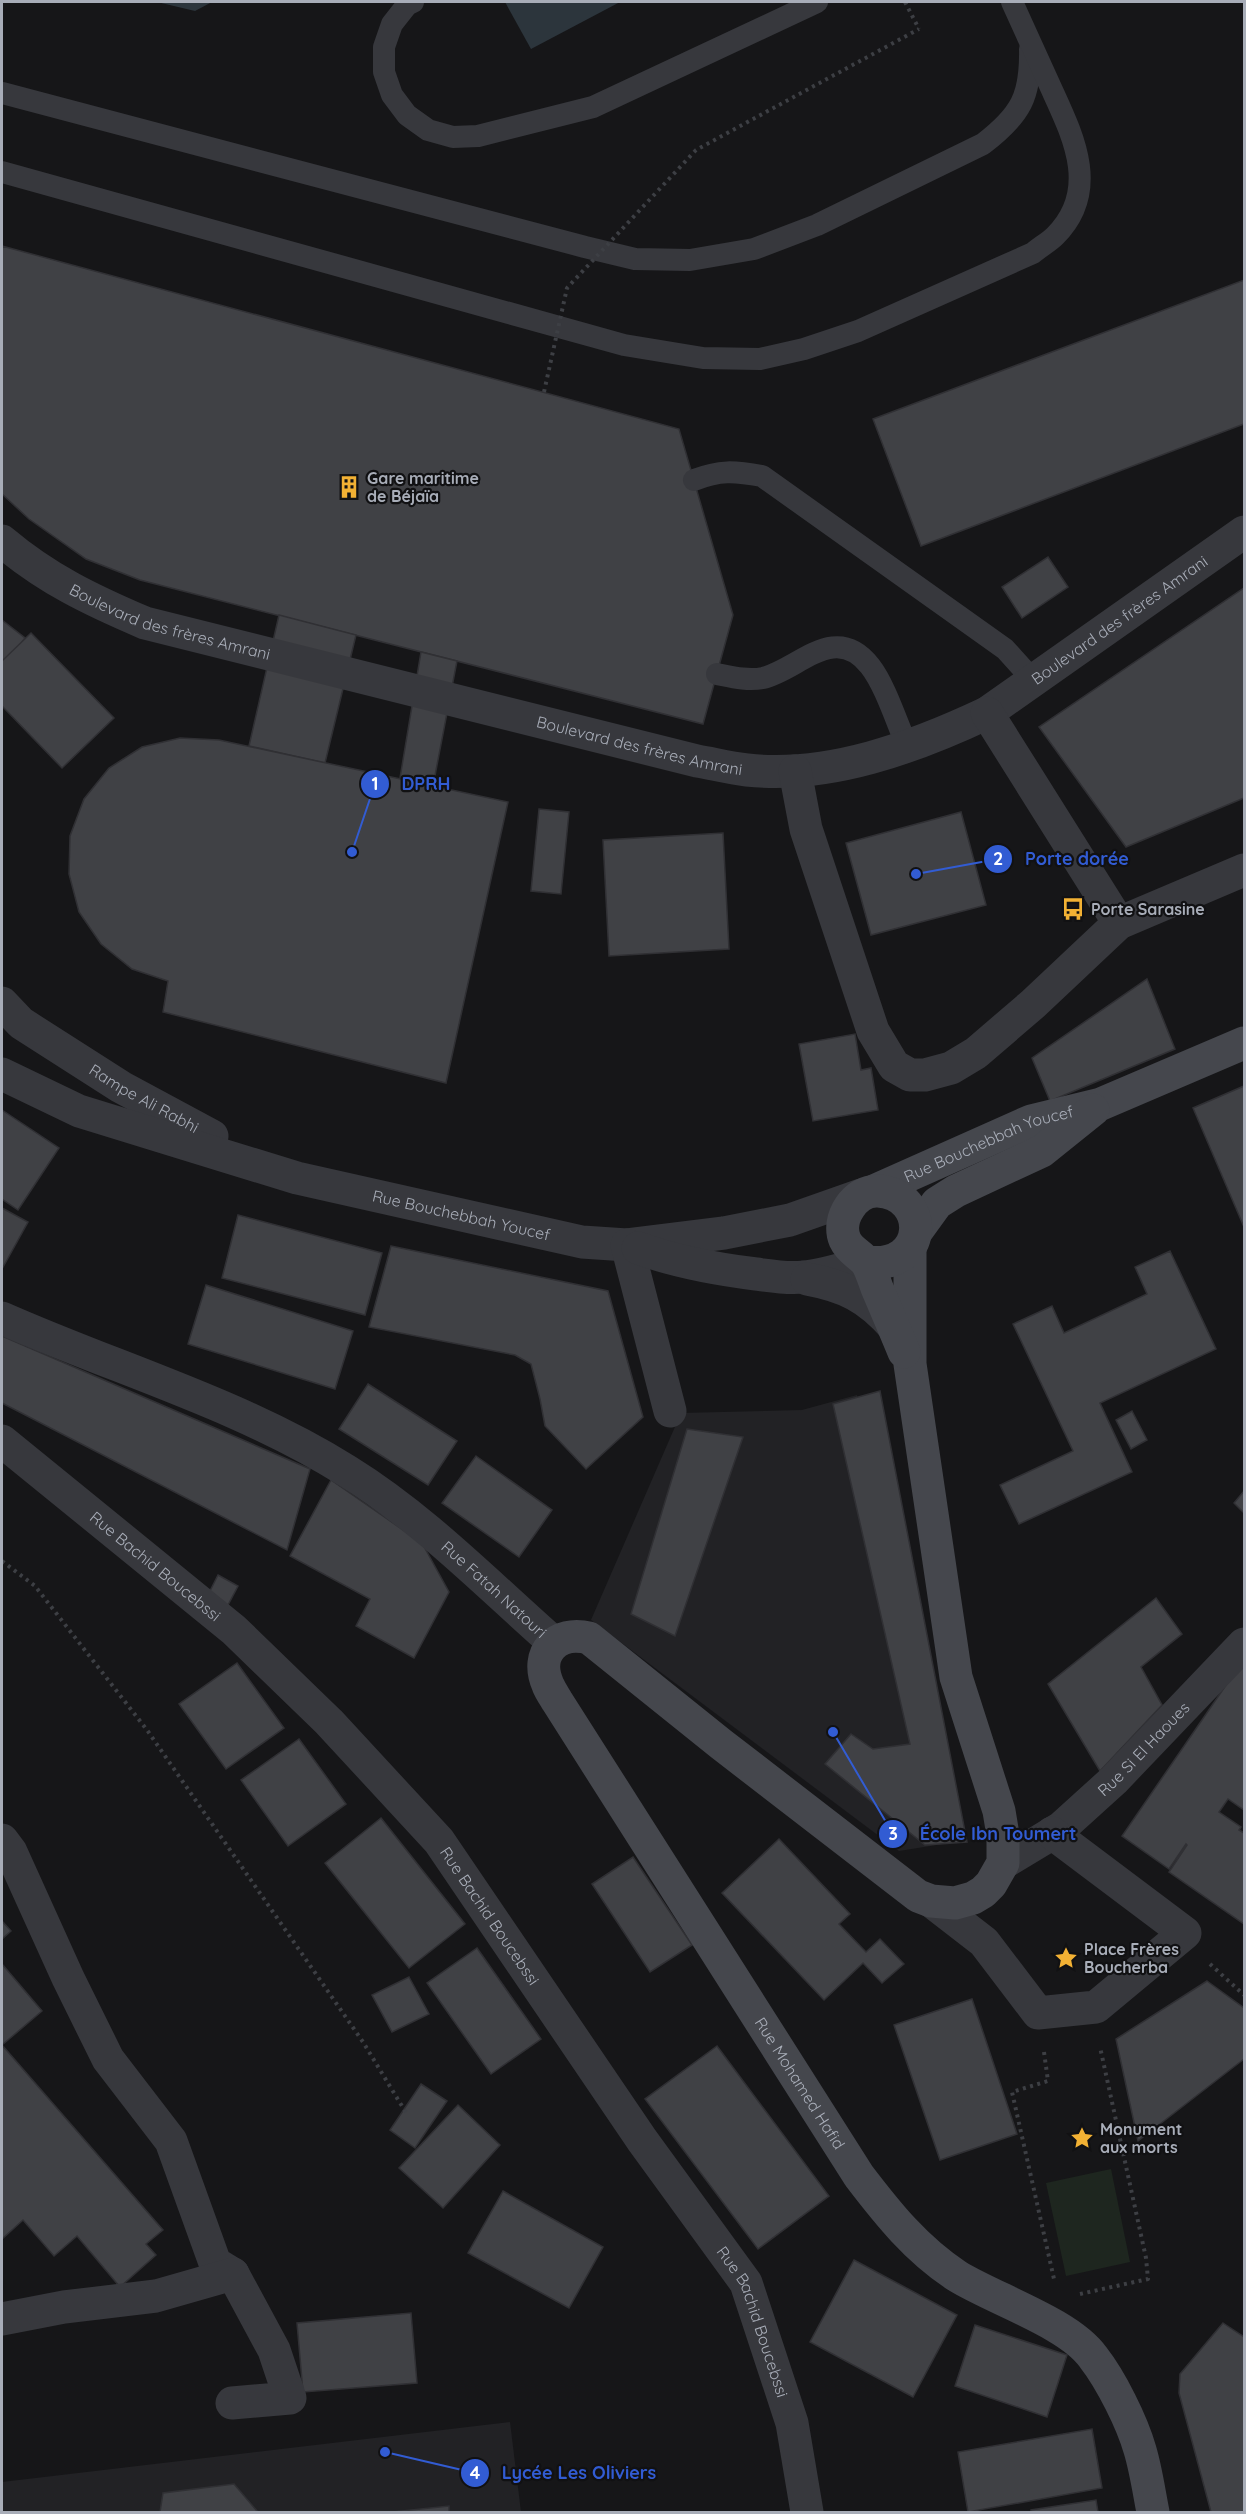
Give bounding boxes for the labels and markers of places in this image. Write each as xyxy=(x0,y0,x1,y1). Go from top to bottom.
place label: Gare maritime de Béjaïa xyxy=(367,468,479,506)
building icon: Gare maritime de Béjaïa xyxy=(336,474,362,500)
callout: DPRH xyxy=(360,766,463,802)
callout: Porte dorée xyxy=(983,841,1141,877)
bus stop icon: Porte Sarasine xyxy=(1060,896,1086,922)
place label: Porte Sarasine xyxy=(1091,899,1205,919)
callout: École Ibn Toumert xyxy=(878,1816,1089,1852)
place label: Place Frères Boucherba xyxy=(1084,1939,1179,1977)
place icon: Place Frères Boucherba xyxy=(1053,1945,1079,1971)
place label: Monument aux morts xyxy=(1100,2119,1182,2157)
place icon: Monument aux morts xyxy=(1069,2125,1095,2151)
callout: Lycée Les Oliviers xyxy=(460,2455,669,2491)

